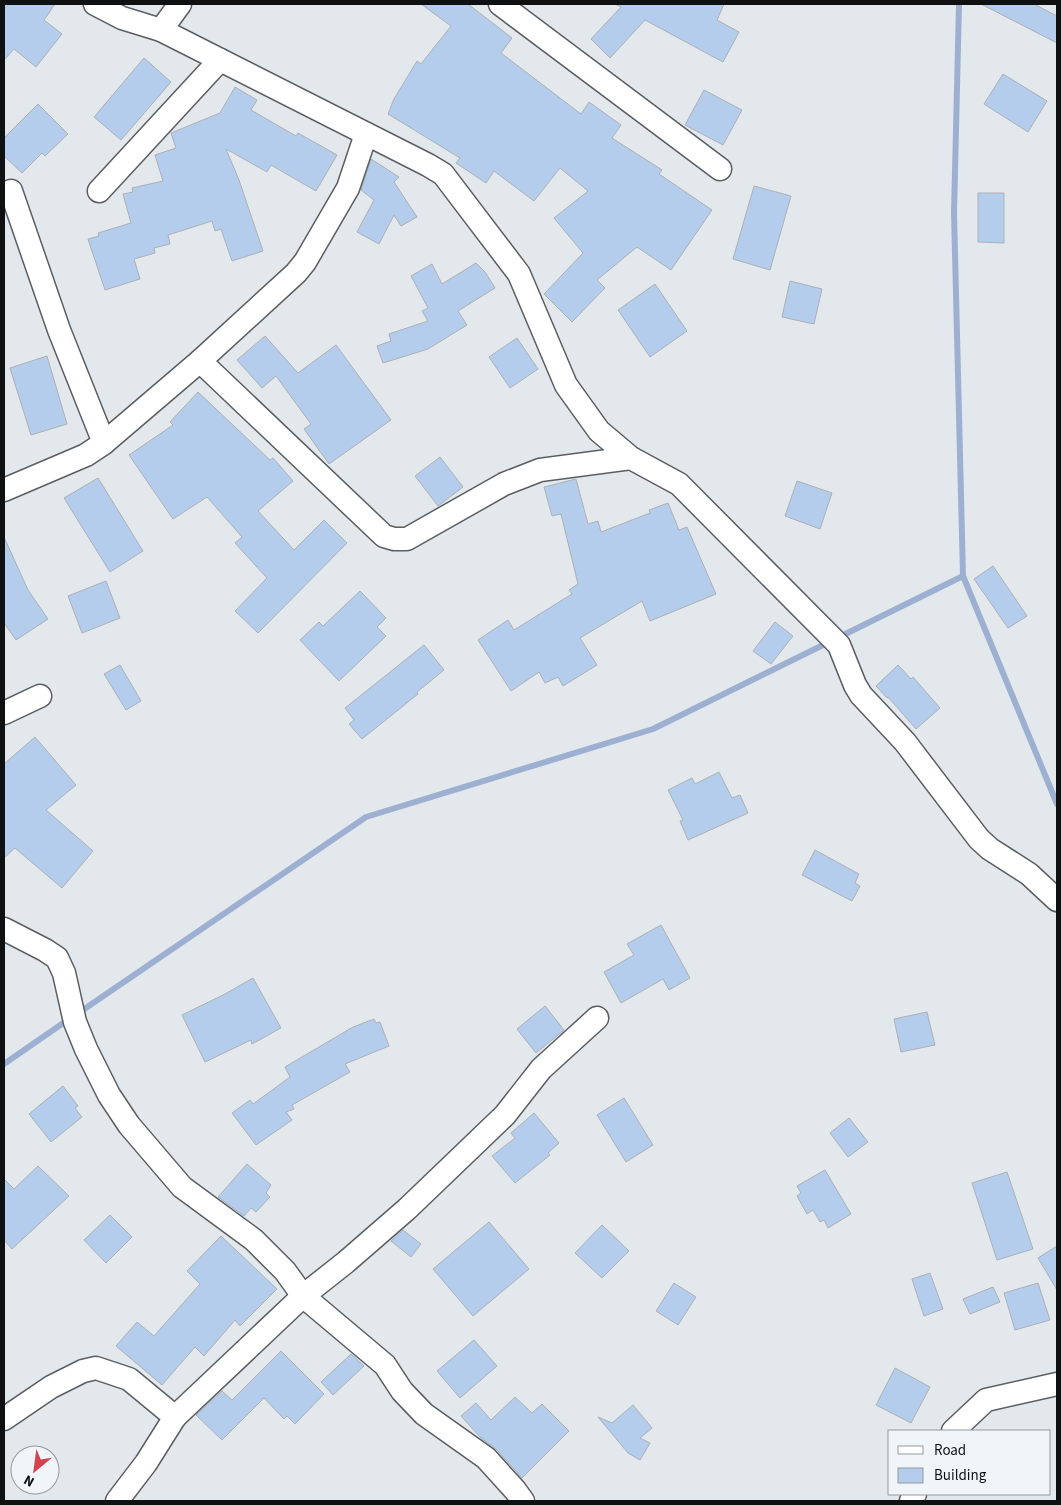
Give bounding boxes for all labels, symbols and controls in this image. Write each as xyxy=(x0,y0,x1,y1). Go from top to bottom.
legend xyxy=(888,1430,1051,1495)
text: Road xyxy=(934,1440,966,1461)
north arrow xyxy=(10,1445,60,1495)
text: Building xyxy=(934,1465,987,1486)
text: N xyxy=(20,1469,38,1491)

